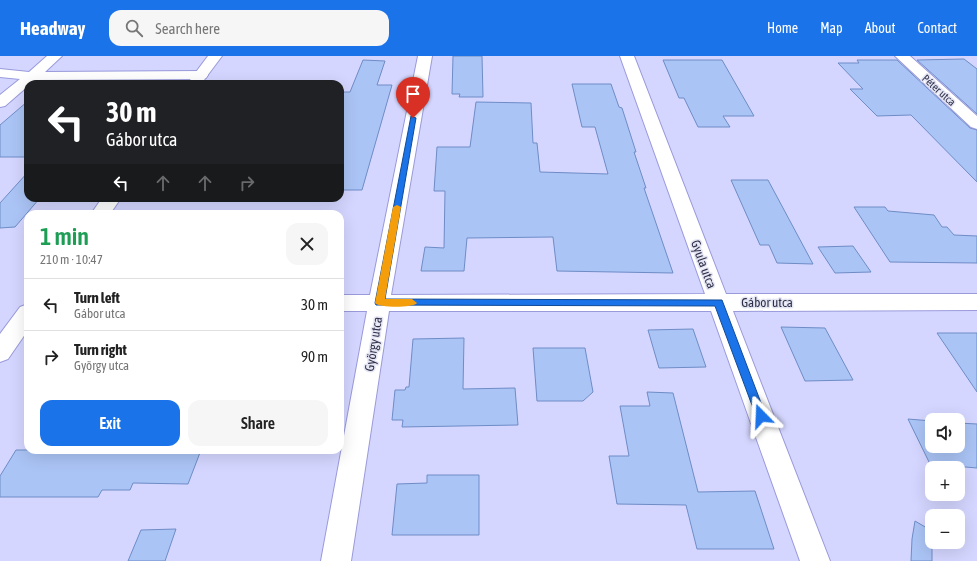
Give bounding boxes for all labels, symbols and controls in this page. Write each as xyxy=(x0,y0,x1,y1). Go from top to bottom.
search box xyxy=(109,10,389,46)
text: Headway xyxy=(20,17,85,39)
icon: search xyxy=(123,17,145,39)
text: Search here xyxy=(155,20,220,37)
text: Home xyxy=(767,20,798,36)
text: Map xyxy=(820,20,843,36)
text: About xyxy=(865,20,896,36)
text: Contact xyxy=(918,20,957,36)
street label: Péter utca xyxy=(920,72,958,108)
pin xyxy=(396,77,430,118)
icon: arrive xyxy=(402,83,424,105)
icon: left xyxy=(40,96,92,148)
text: 30 m xyxy=(106,96,156,128)
text: Gábor utca xyxy=(106,129,177,150)
icon: left xyxy=(110,172,132,194)
icon: ahead xyxy=(152,172,174,194)
icon: ahead xyxy=(194,172,216,194)
icon: right xyxy=(236,172,258,194)
text: 1 min xyxy=(40,223,89,250)
button: close xyxy=(286,223,328,265)
street label: Gyula utca xyxy=(688,238,719,290)
text: 210 m · 10:47 xyxy=(40,252,103,267)
text: Turn left xyxy=(74,289,120,306)
icon: left xyxy=(40,294,62,316)
street label: Gábor utca xyxy=(741,295,793,310)
text: 30 m xyxy=(301,296,328,313)
text: Gábor utca xyxy=(74,306,126,321)
street label: György utca xyxy=(362,316,385,372)
text: Turn right xyxy=(74,341,127,358)
icon: right xyxy=(40,346,62,368)
text: 90 m xyxy=(301,348,328,365)
text: György utca xyxy=(74,358,129,373)
position arrow xyxy=(740,395,782,437)
button: Exit xyxy=(40,400,180,446)
button: Share xyxy=(188,400,328,446)
map controls xyxy=(925,413,965,549)
button: sound xyxy=(925,413,965,453)
button: + xyxy=(925,461,965,501)
button: − xyxy=(925,509,965,549)

